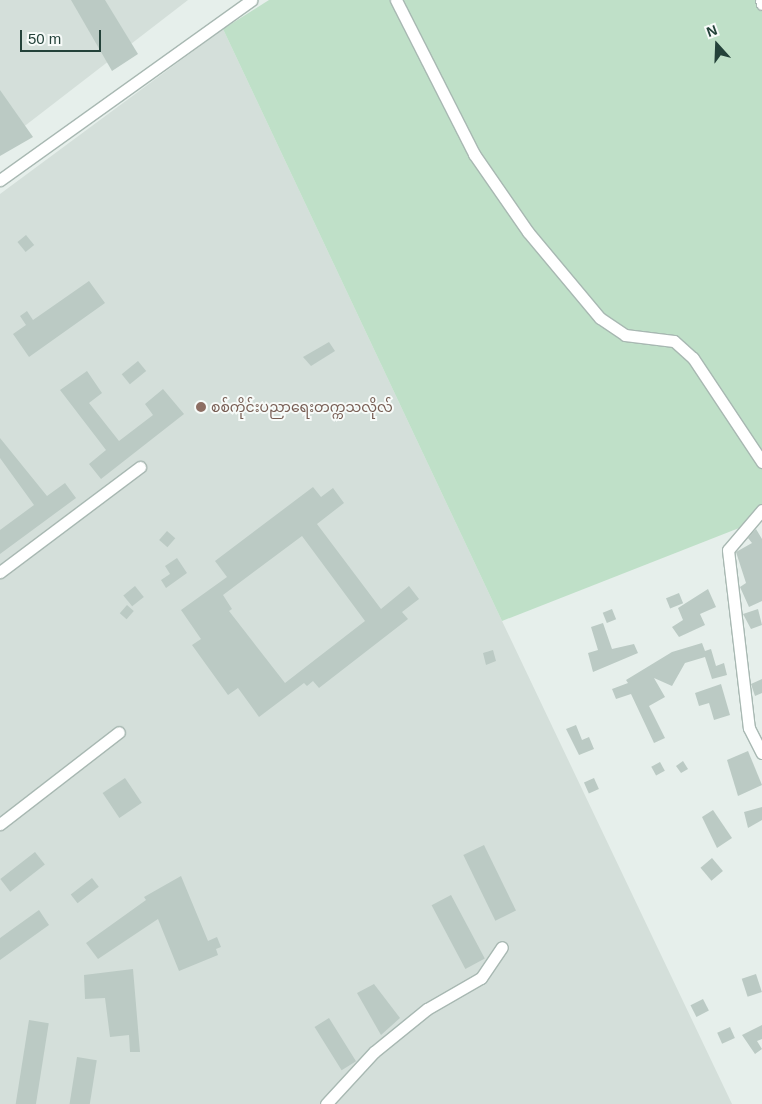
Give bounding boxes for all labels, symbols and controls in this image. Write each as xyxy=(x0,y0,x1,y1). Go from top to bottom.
scale bar xyxy=(22,20,104,52)
north arrow xyxy=(692,20,742,70)
text: N xyxy=(704,22,719,40)
text: 50 m xyxy=(28,30,61,47)
place label: စစ်ကိုင်းပညာရေးတက္ကသလိုလ် xyxy=(211,399,393,415)
marker: စစ်ကိုင်းပညာရေးတက္ကသလိုလ် xyxy=(195,401,207,413)

